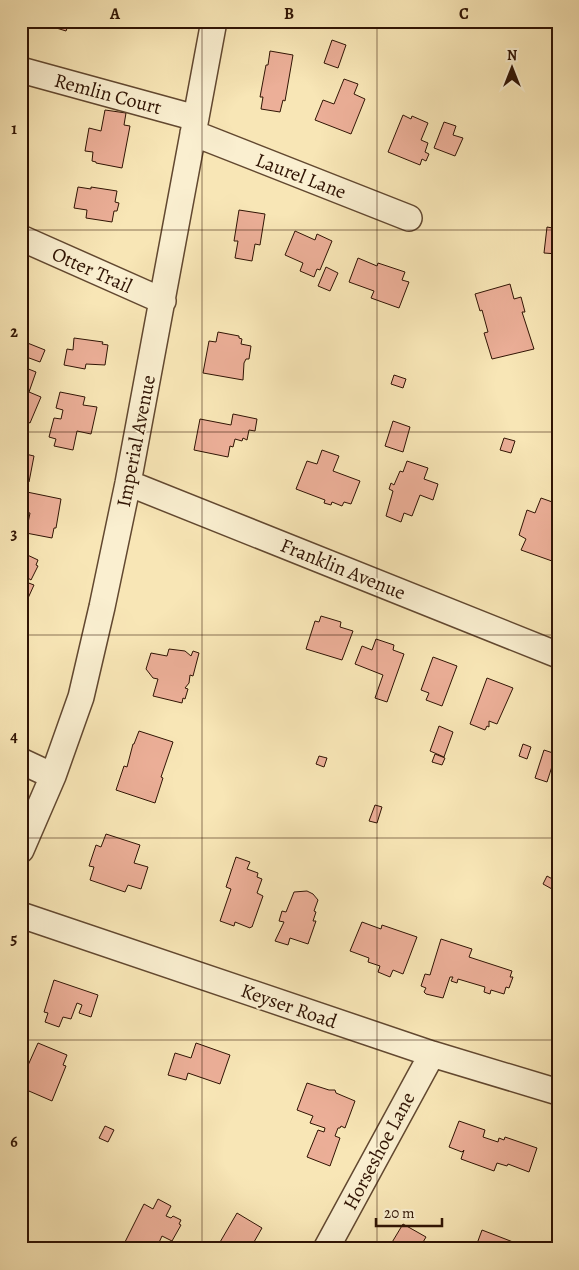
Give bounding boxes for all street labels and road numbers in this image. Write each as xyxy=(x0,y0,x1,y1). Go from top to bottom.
street label: Remlin Court xyxy=(51,67,165,121)
street label: Laurel Lane xyxy=(252,146,350,206)
street label: Otter Trail xyxy=(48,240,137,300)
street label: Imperial Avenue xyxy=(110,373,162,509)
street label: Franklin Avenue xyxy=(277,532,410,606)
street label: Keyser Road xyxy=(237,977,341,1035)
street label: Horseshoe Lane xyxy=(336,1087,422,1215)

